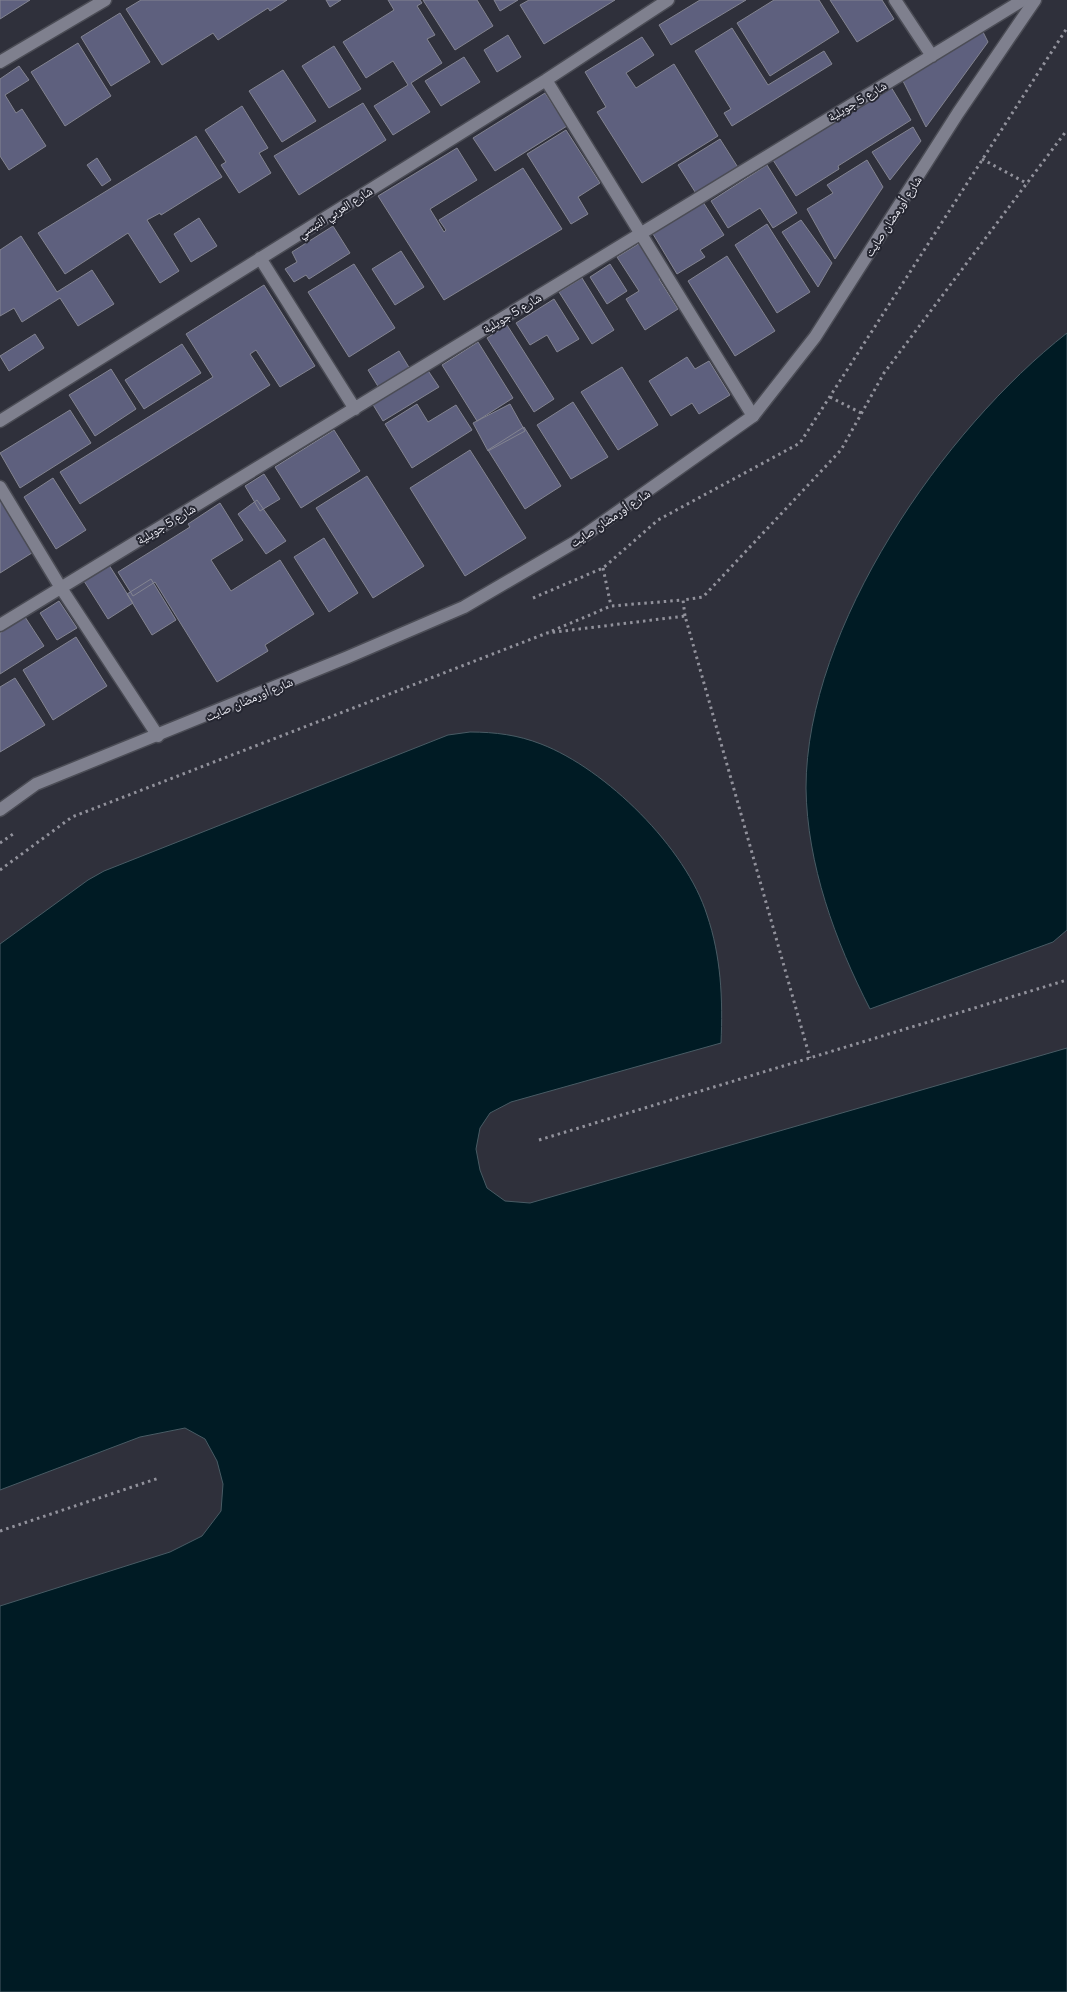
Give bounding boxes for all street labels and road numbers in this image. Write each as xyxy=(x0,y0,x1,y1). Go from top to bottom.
street label: شارع 5 جويلية xyxy=(825,78,890,125)
street label: شارع أورمضان صايت xyxy=(861,173,926,260)
street label: شارع العربي التبسي xyxy=(295,183,377,244)
street label: شارع 5 جويلية xyxy=(480,290,545,337)
street label: شارع أورمضان صايت xyxy=(567,486,654,551)
street label: شارع 5 جويلية xyxy=(134,501,199,548)
street label: شارع أورمضان صايت xyxy=(203,674,295,725)

